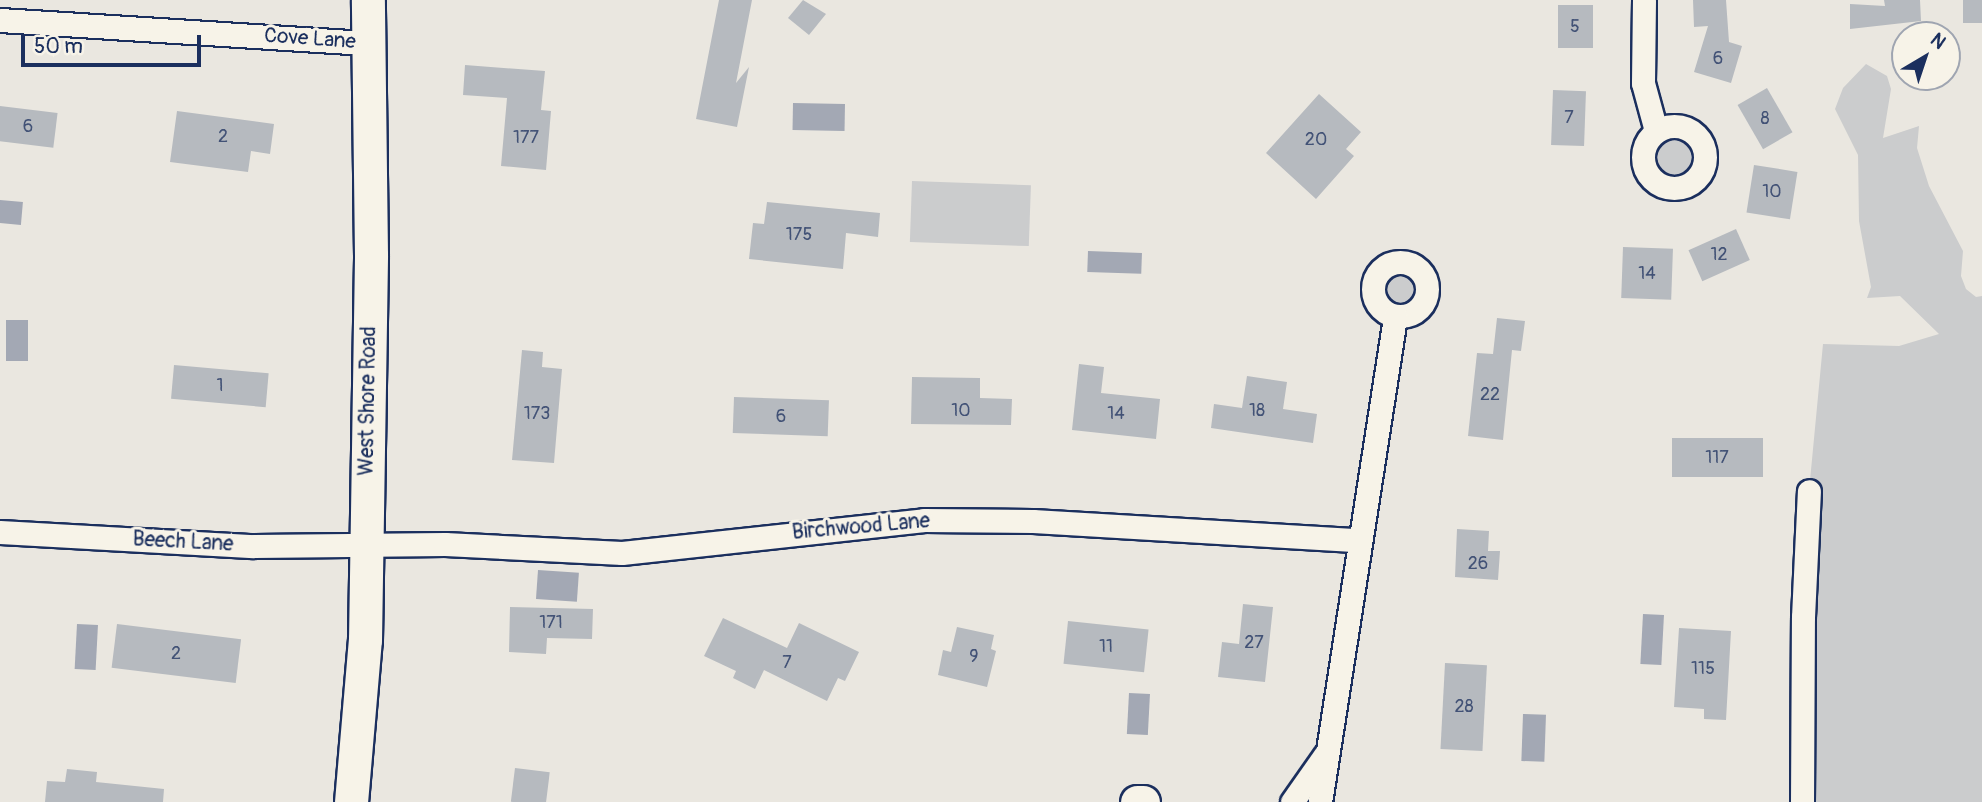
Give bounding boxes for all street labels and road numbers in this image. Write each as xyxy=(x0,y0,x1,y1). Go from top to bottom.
street label: Cove Lane xyxy=(263,23,357,55)
street label: West Shore Road xyxy=(354,326,382,476)
street label: Birchwood Lane xyxy=(791,508,931,546)
street label: Beech Lane xyxy=(132,527,234,557)

